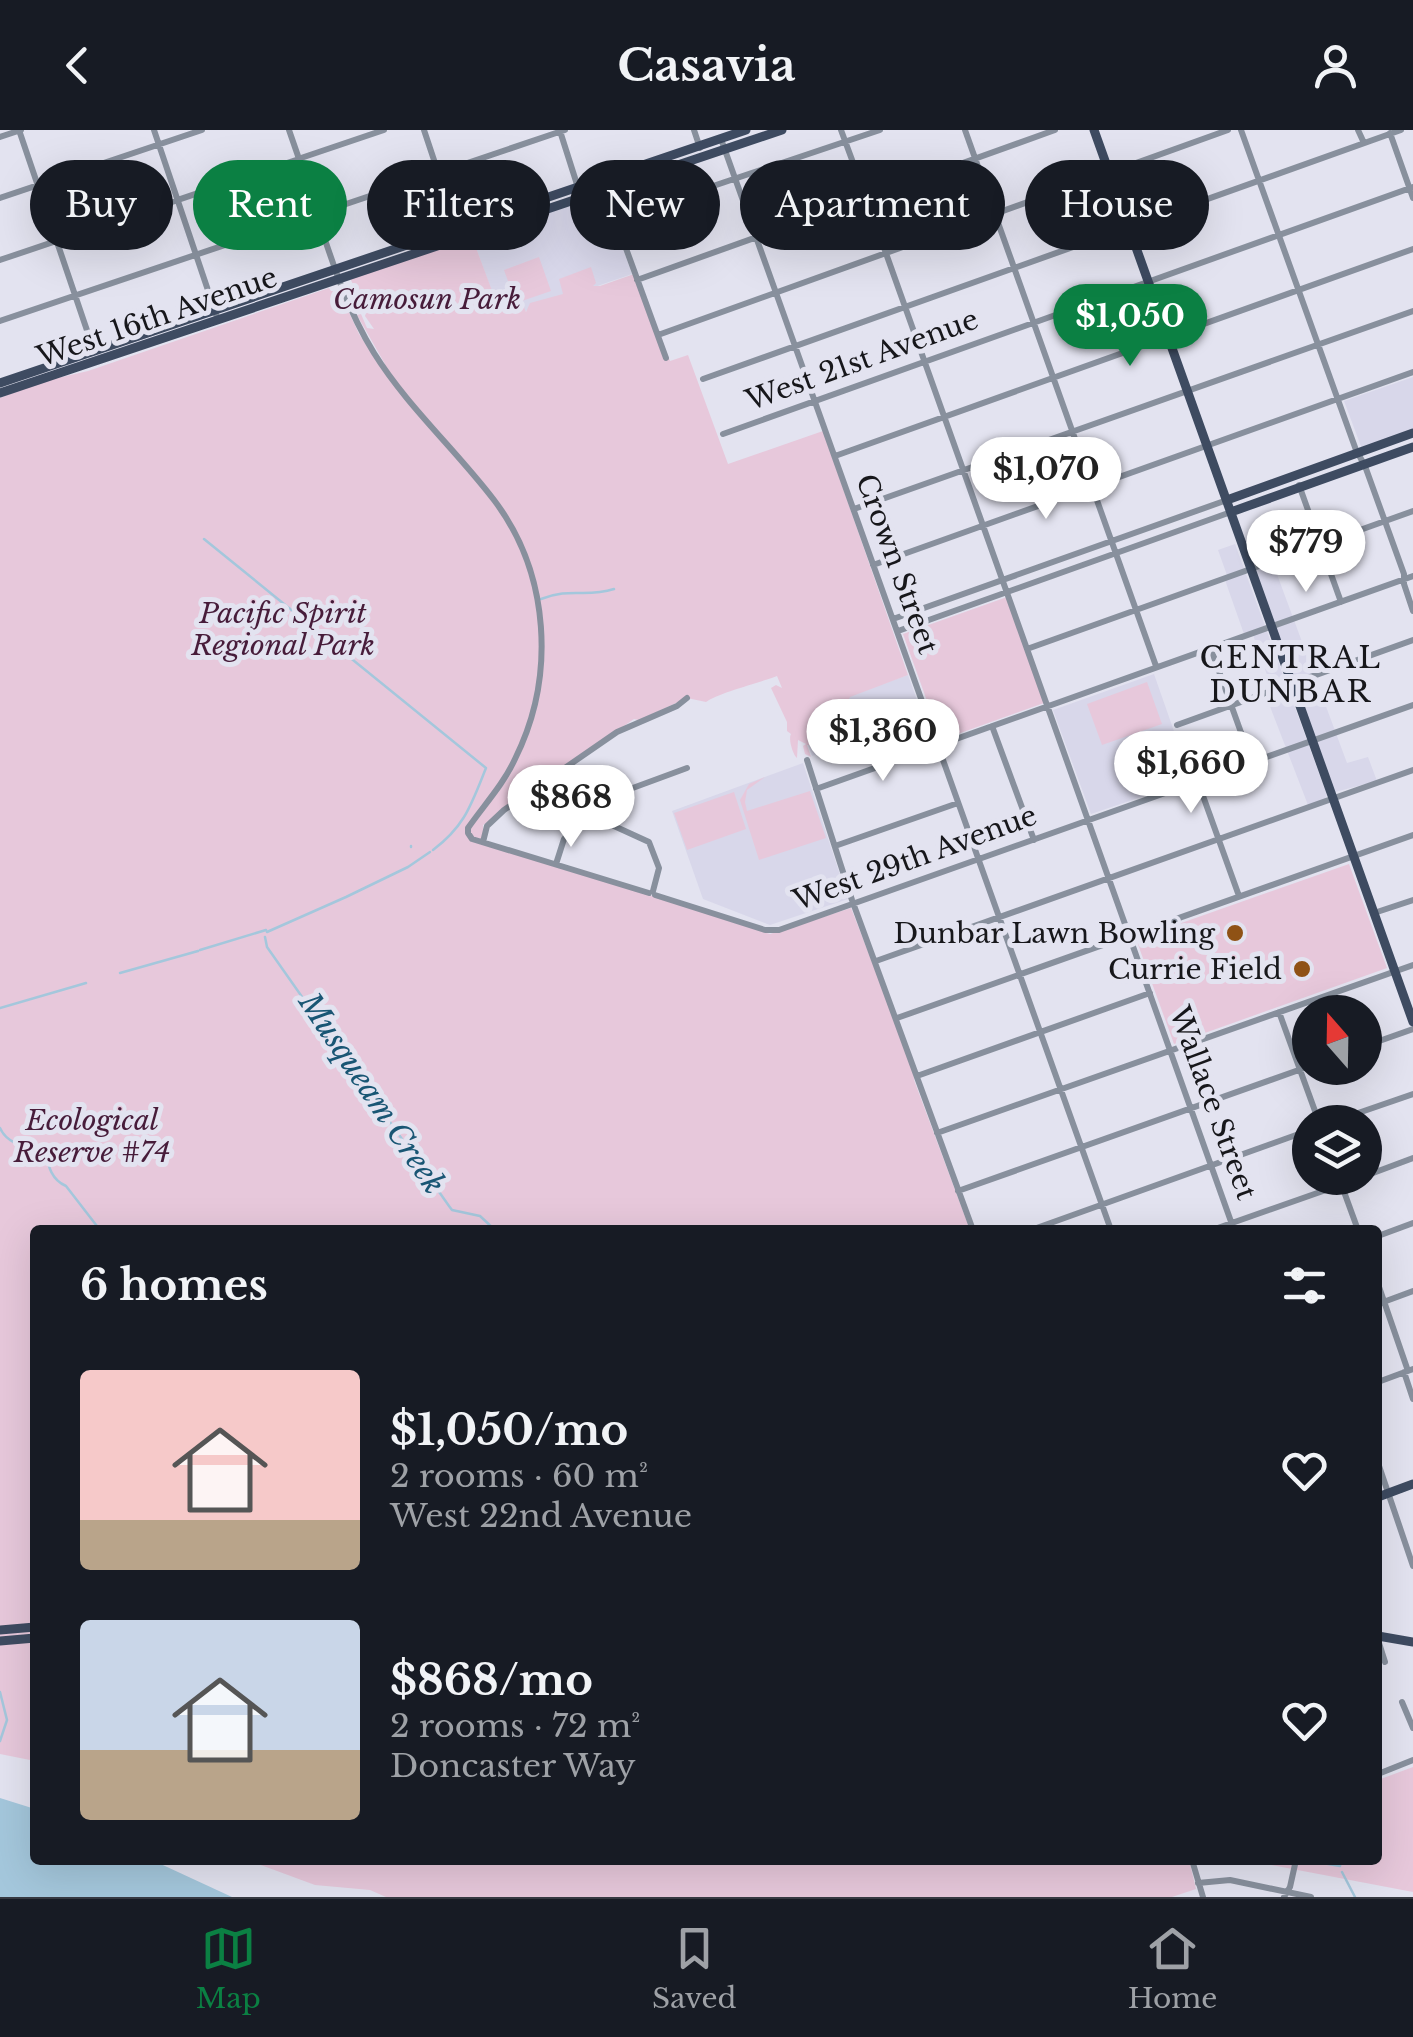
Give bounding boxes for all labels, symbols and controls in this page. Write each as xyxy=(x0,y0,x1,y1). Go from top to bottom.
text: Casavia xyxy=(617,37,796,93)
icon: back xyxy=(50,38,105,93)
icon: person xyxy=(1308,38,1363,93)
chip: Buy xyxy=(30,160,173,250)
chip: Rent xyxy=(193,160,347,250)
chip: Filters xyxy=(367,160,550,250)
chip: New xyxy=(570,160,720,250)
chip: Apartment xyxy=(740,160,1005,250)
chip: House xyxy=(1025,160,1209,250)
street label: West 16th Avenue xyxy=(31,259,282,375)
park label: Camosun Park xyxy=(333,282,521,317)
pin: $1,050 xyxy=(1049,284,1211,369)
text: $1,050 xyxy=(1075,296,1185,336)
street label: West 21st Avenue xyxy=(740,302,983,419)
pin: $1,070 xyxy=(965,437,1127,522)
text: $1,070 xyxy=(992,449,1100,489)
street label: Crown Street xyxy=(848,469,946,659)
pin: $779 xyxy=(1247,510,1365,595)
text: $779 xyxy=(1268,522,1344,562)
park label: Pacific Spirit Regional Park xyxy=(190,596,375,663)
district label: CENTRAL DUNBAR xyxy=(1199,639,1383,710)
pin: $1,360 xyxy=(802,699,964,784)
text: $1,360 xyxy=(828,711,938,751)
pin: $1,660 xyxy=(1110,731,1272,816)
text: $1,660 xyxy=(1136,743,1246,783)
pin: $868 xyxy=(512,765,630,850)
text: $868 xyxy=(530,777,612,817)
street label: West 29th Avenue xyxy=(787,798,1042,919)
place label: Dunbar Lawn Bowling xyxy=(894,916,1216,951)
marker: Dunbar Lawn Bowling xyxy=(1224,922,1246,944)
place label: Currie Field xyxy=(1108,952,1282,987)
marker: Currie Field xyxy=(1291,958,1313,980)
water label: Musqueam Creek xyxy=(290,984,453,1201)
north arrow xyxy=(1292,995,1382,1085)
map controls xyxy=(1292,995,1382,1195)
street label: Wallace Street xyxy=(1161,1001,1264,1205)
park label: Ecological Reserve #74 xyxy=(13,1103,170,1170)
button: layers xyxy=(1292,1105,1382,1195)
icon: filters xyxy=(1277,1258,1332,1313)
text: 6 homes xyxy=(80,1259,268,1311)
text: $1,050/mo xyxy=(390,1404,628,1456)
icon: home xyxy=(160,1410,280,1530)
icon: heart xyxy=(1277,1443,1332,1498)
text: 2 rooms · 60 m² xyxy=(390,1456,648,1496)
text: West 22nd Avenue xyxy=(390,1496,692,1536)
text: $868/mo xyxy=(390,1654,593,1706)
icon: home xyxy=(160,1660,280,1780)
icon: heart xyxy=(1277,1693,1332,1748)
text: 2 rooms · 72 m² xyxy=(390,1706,640,1746)
text: Doncaster Way xyxy=(390,1746,636,1786)
tab: Map xyxy=(196,1921,261,2016)
tab: Saved xyxy=(652,1921,736,2016)
tab: Home xyxy=(1128,1921,1217,2016)

